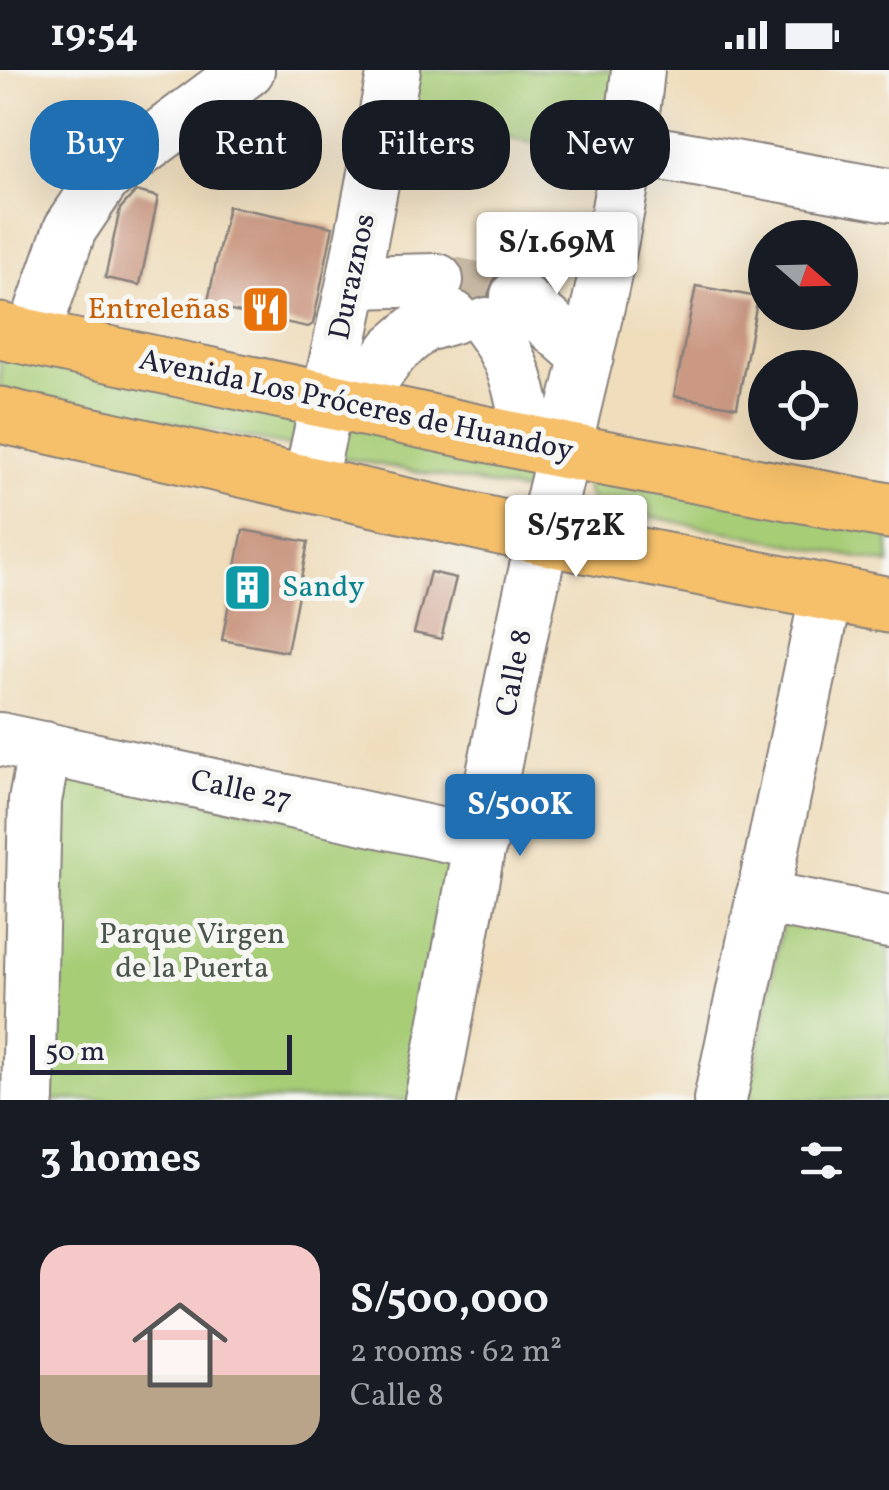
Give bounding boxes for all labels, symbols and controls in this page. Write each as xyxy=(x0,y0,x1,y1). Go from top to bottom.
text: 19:54 xyxy=(50,9,138,62)
chip: Buy xyxy=(30,100,159,190)
chip: Rent xyxy=(179,100,322,190)
chip: Filters xyxy=(342,100,510,190)
chip: New xyxy=(530,100,670,190)
street label: Duraznos xyxy=(319,210,387,344)
pin: S/1.69M xyxy=(465,212,649,297)
north arrow xyxy=(748,220,858,330)
map controls xyxy=(748,220,858,460)
text: S/1.69M xyxy=(499,222,615,266)
restaurant icon: Entreleñas xyxy=(239,284,291,336)
place label: Entreleñas xyxy=(88,289,230,331)
street label: Avenida Los Próceres de Huandoy xyxy=(135,339,577,473)
button: locate xyxy=(748,350,858,460)
pin: S/572K xyxy=(495,495,657,580)
text: S/572K xyxy=(527,505,625,549)
building icon: Sandy xyxy=(221,562,273,614)
place label: Sandy xyxy=(282,567,365,609)
street label: Calle 8 xyxy=(486,626,544,720)
street label: Calle 27 xyxy=(186,760,296,822)
pin: S/500K xyxy=(439,774,601,859)
text: S/500K xyxy=(467,784,573,828)
park label: Parque Virgen de la Puerta xyxy=(99,914,285,990)
scale bar xyxy=(30,1030,292,1074)
text: 50 m xyxy=(45,1033,105,1072)
text: 3 homes xyxy=(40,1131,201,1190)
icon: filters xyxy=(794,1133,849,1188)
text: S/500,000 xyxy=(350,1272,549,1331)
icon: home xyxy=(120,1285,240,1405)
text: 2 rooms · 62 m² xyxy=(350,1331,562,1375)
text: Calle 8 xyxy=(350,1375,444,1419)

